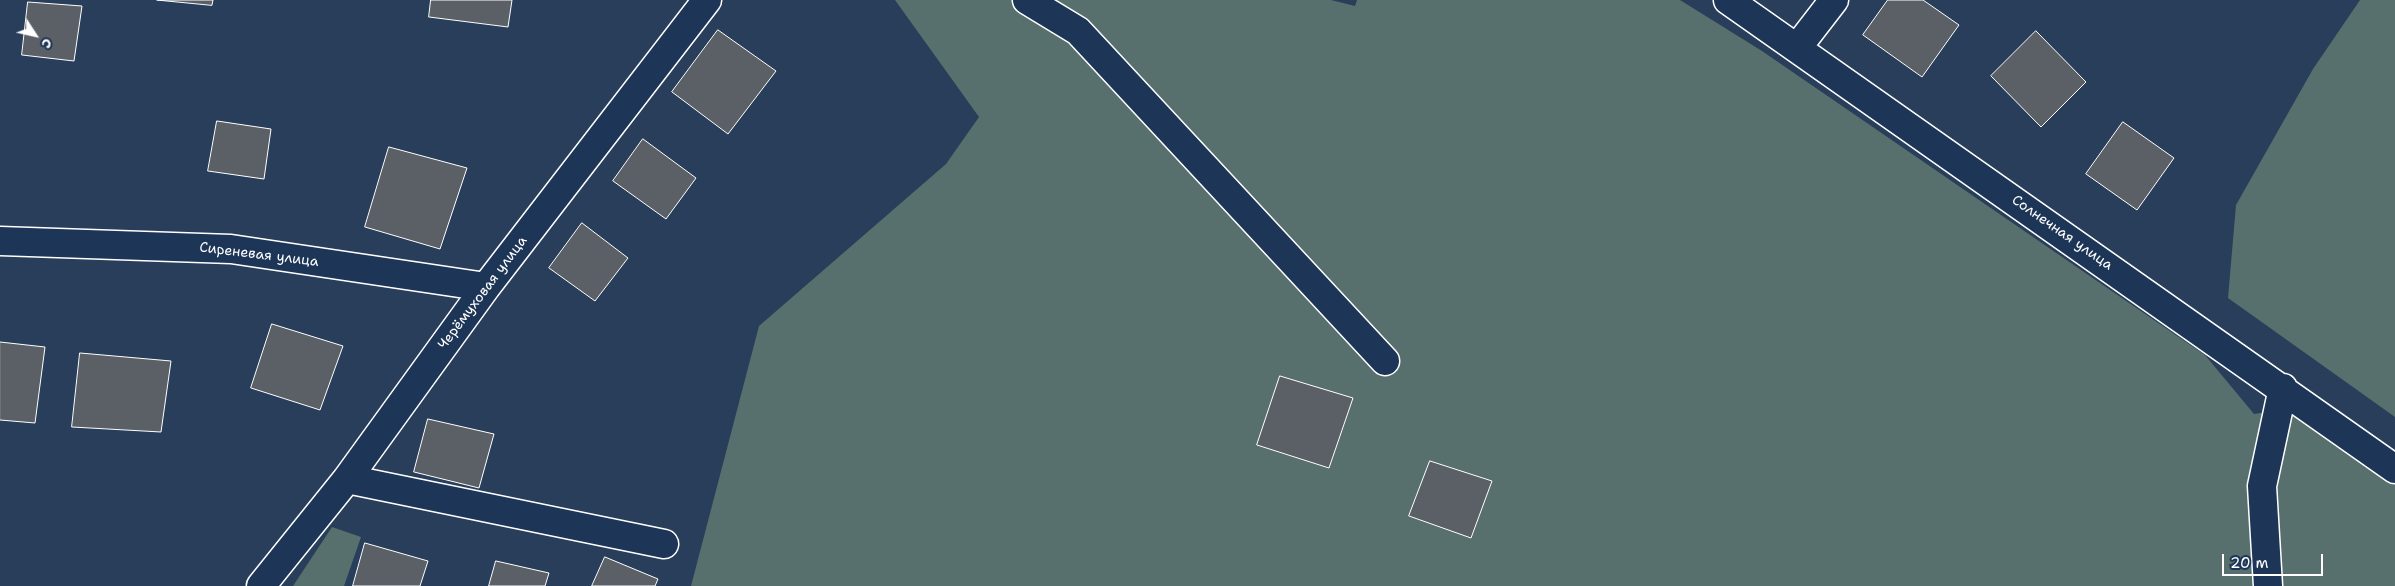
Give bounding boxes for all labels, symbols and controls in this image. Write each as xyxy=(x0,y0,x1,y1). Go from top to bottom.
north arrow xyxy=(10,10,60,60)
text: С xyxy=(37,35,57,52)
street label: Солнечная улица xyxy=(2008,192,2116,274)
street label: Черёмуховая улица xyxy=(435,233,531,353)
street label: Сиреневая улица xyxy=(198,239,320,271)
scale bar xyxy=(2225,544,2326,576)
text: 20 m xyxy=(2230,553,2269,573)

